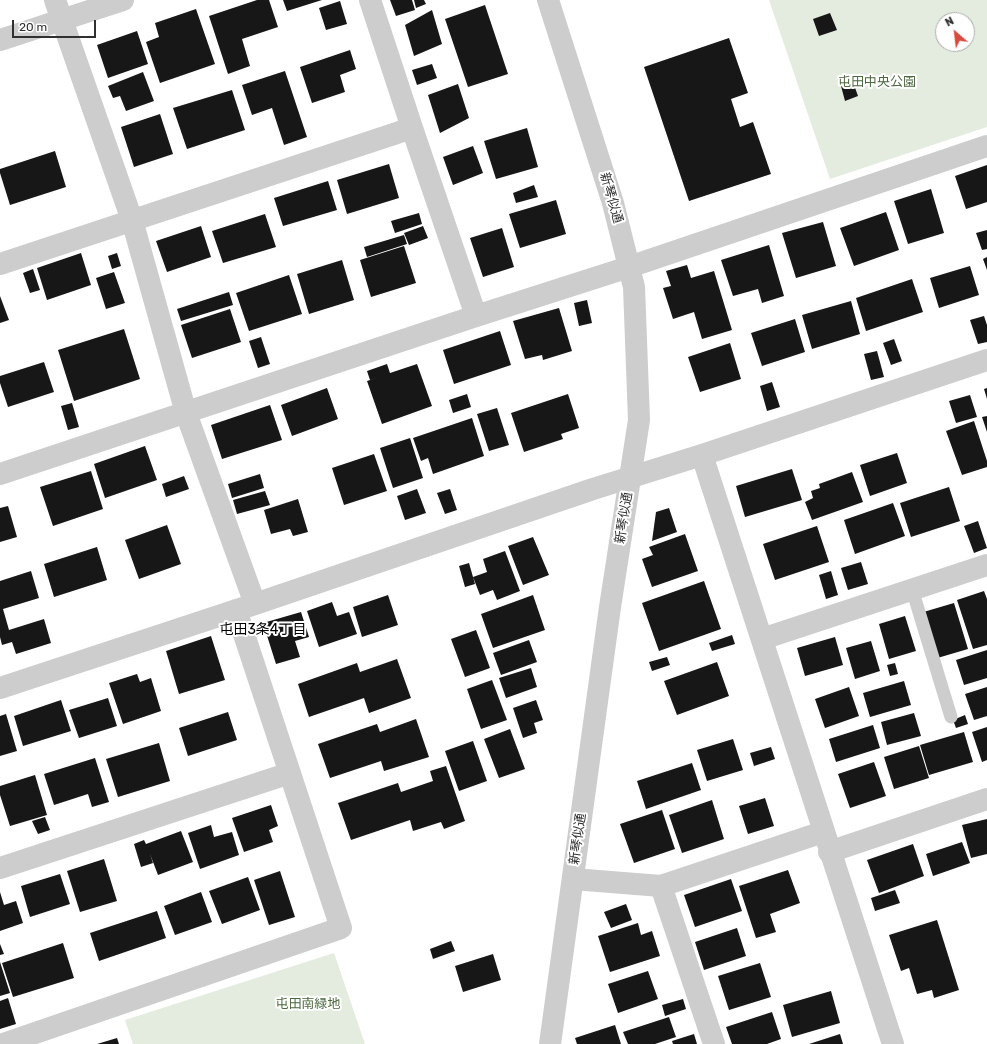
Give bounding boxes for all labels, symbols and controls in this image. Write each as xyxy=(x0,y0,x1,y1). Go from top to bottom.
scale bar xyxy=(14,12,98,38)
north arrow xyxy=(935,12,975,52)
text: N xyxy=(943,14,956,29)
text: 20 m xyxy=(19,20,47,34)
park label: 屯田中央公園 xyxy=(838,74,916,90)
street label: 新琴似通 xyxy=(596,171,626,225)
street label: 新琴似通 xyxy=(612,491,636,545)
district label: 屯田3条4丁目 xyxy=(219,622,307,638)
street label: 新琴似通 xyxy=(567,812,589,866)
park label: 屯田南緑地 xyxy=(276,996,340,1012)

